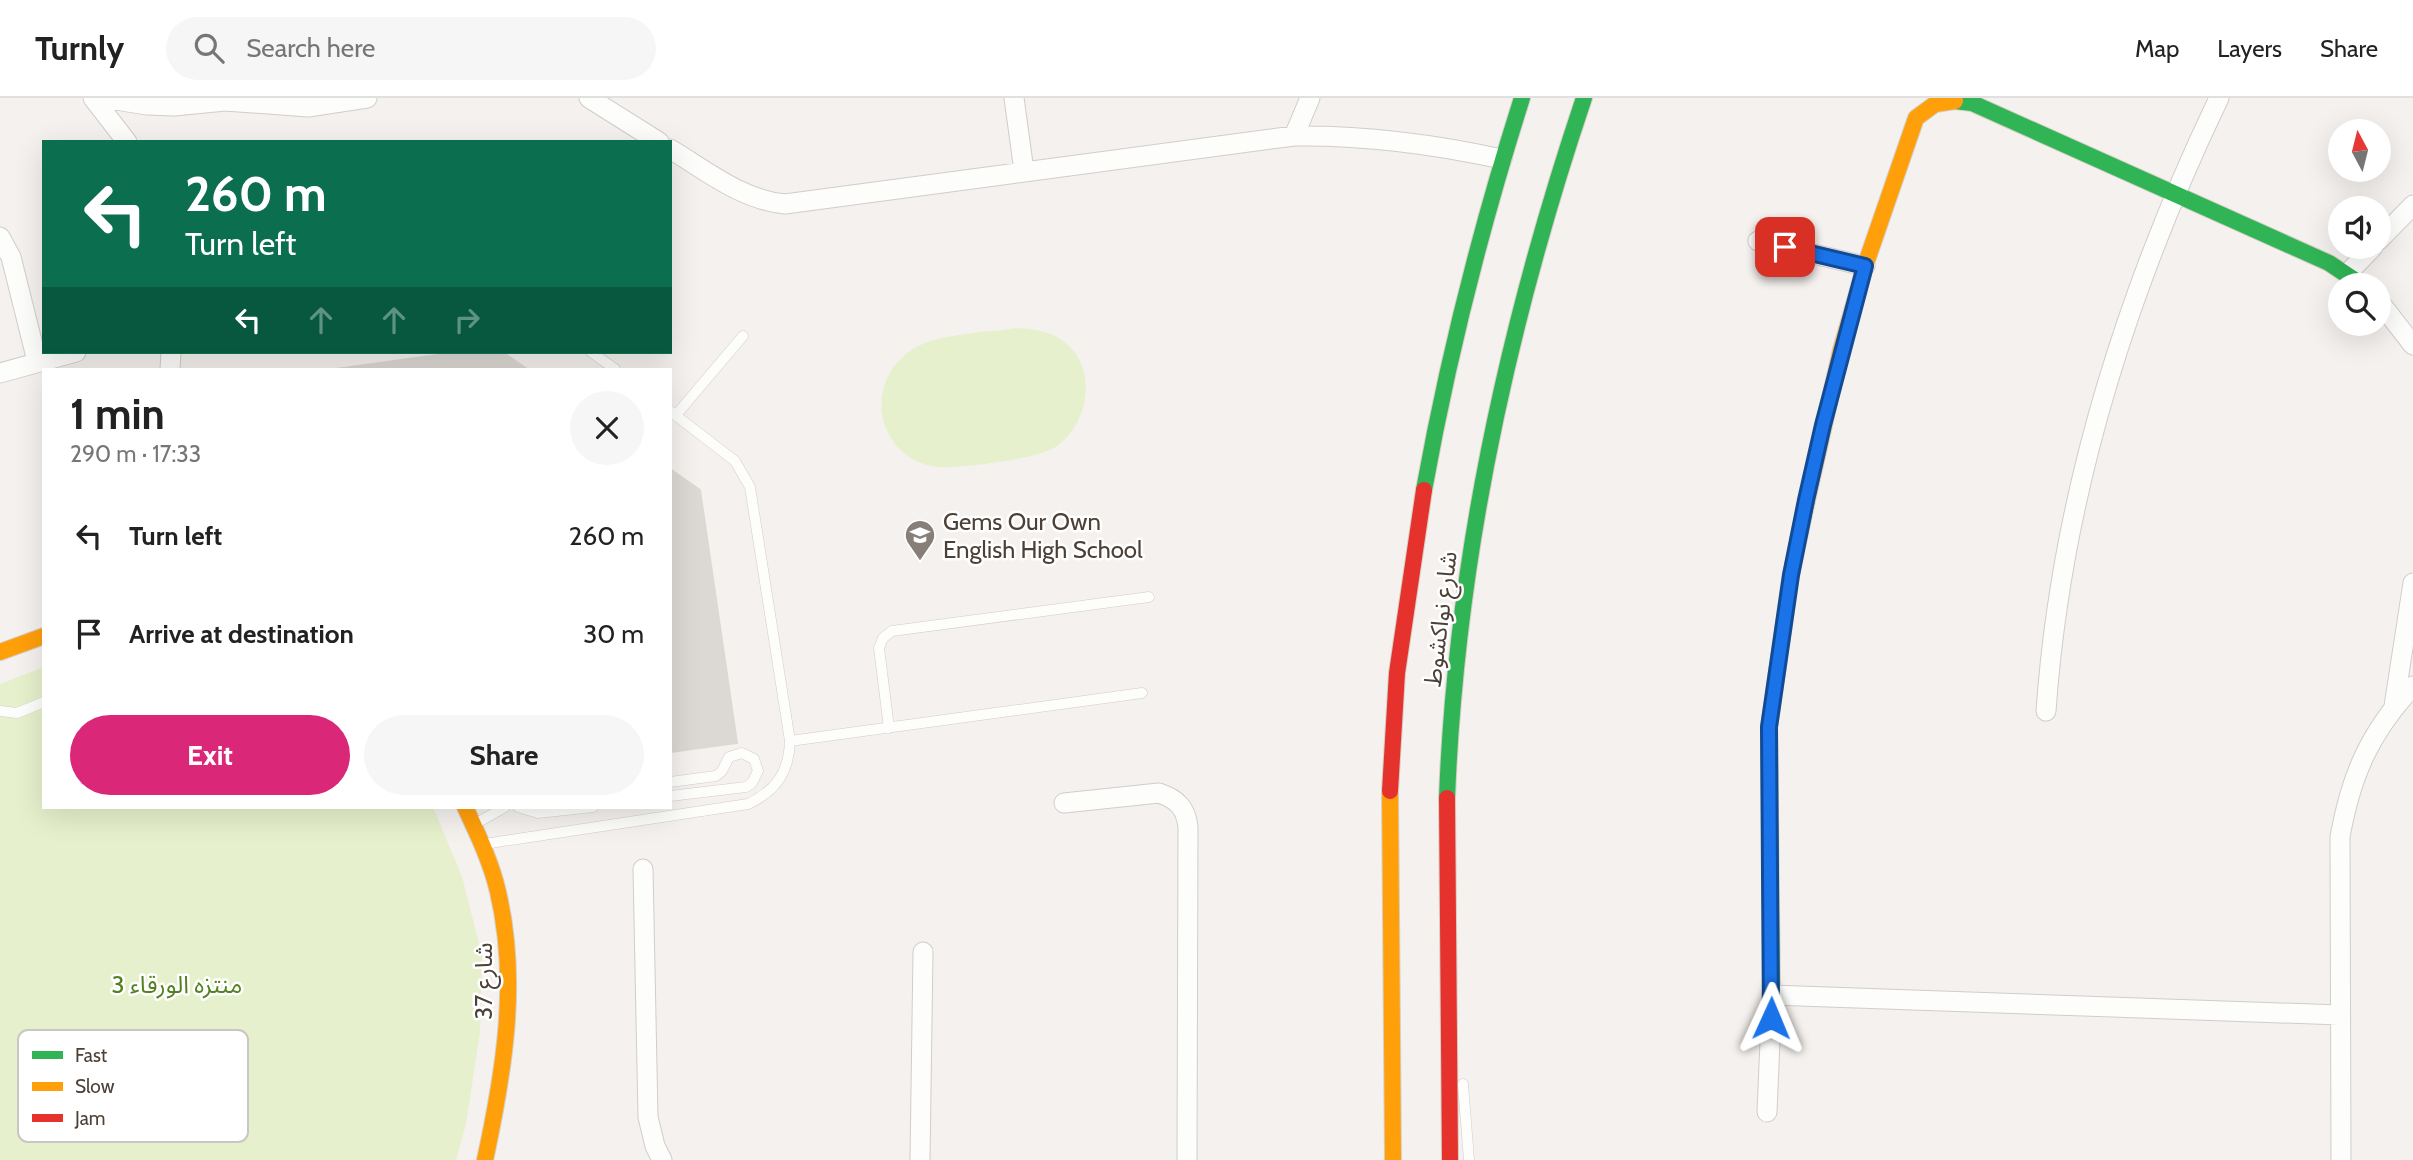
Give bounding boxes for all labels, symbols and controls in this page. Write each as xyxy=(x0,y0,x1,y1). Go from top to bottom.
search box xyxy=(166,17,656,80)
text: Turnly xyxy=(35,28,124,68)
icon: search xyxy=(190,29,228,67)
text: Search here xyxy=(246,32,375,64)
text: Map xyxy=(2135,34,2179,63)
text: Layers xyxy=(2217,34,2282,63)
text: Share xyxy=(2320,34,2378,63)
north arrow xyxy=(2328,119,2390,182)
map controls xyxy=(2328,119,2391,336)
text: 260 m xyxy=(185,164,327,223)
icon: left xyxy=(70,168,161,259)
button: sound xyxy=(2328,196,2391,259)
pin xyxy=(1755,217,1815,277)
text: Turn left xyxy=(185,224,296,263)
icon: arrive xyxy=(1766,228,1804,266)
button: search xyxy=(2328,273,2391,336)
icon: left xyxy=(229,301,267,339)
icon: ahead xyxy=(302,301,340,339)
icon: ahead xyxy=(375,301,413,339)
icon: right xyxy=(448,301,486,339)
text: 1 min xyxy=(70,388,165,440)
button: close xyxy=(570,391,644,465)
text: 290 m · 17:33 xyxy=(70,440,201,468)
place label: Gems Our Own English High School xyxy=(943,507,1143,564)
icon: left xyxy=(70,517,108,555)
school or university icon: Gems Our Own English High School xyxy=(903,518,937,562)
text: Turn left xyxy=(129,520,222,552)
text: 260 m xyxy=(569,520,644,552)
street label: شارع نواكشوط xyxy=(1417,550,1466,689)
icon: arrive xyxy=(70,615,108,653)
text: Arrive at destination xyxy=(129,618,354,650)
text: 30 m xyxy=(583,618,644,650)
button: Exit xyxy=(70,715,350,795)
button: Share xyxy=(364,715,644,795)
street label: شارع 37 xyxy=(469,942,501,1020)
park label: منتزه الورقاء 3 xyxy=(112,970,242,999)
position arrow xyxy=(1734,981,1808,1055)
legend xyxy=(18,1030,248,1142)
text: Fast xyxy=(75,1044,108,1067)
text: Slow xyxy=(75,1075,115,1098)
text: Jam xyxy=(74,1107,105,1130)

